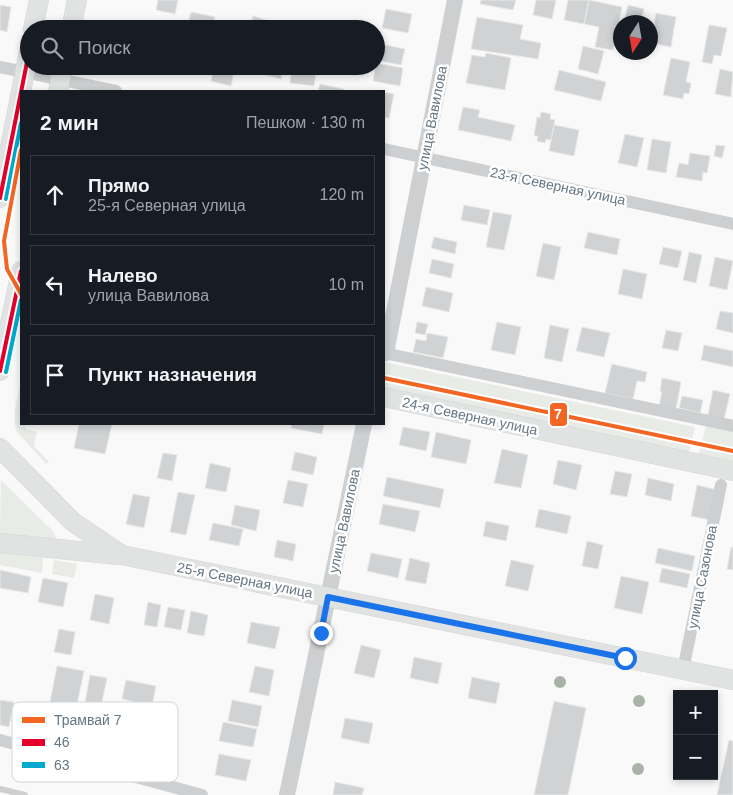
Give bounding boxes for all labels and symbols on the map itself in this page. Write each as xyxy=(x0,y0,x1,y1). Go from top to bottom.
north arrow xyxy=(613,15,658,60)
street label: улица Вавилова xyxy=(414,64,450,172)
street label: 23-я Северная улица xyxy=(489,164,627,208)
street label: 24-я Северная улица xyxy=(401,394,539,438)
line badge: 7 xyxy=(549,402,568,427)
text: 7 xyxy=(554,406,562,422)
street label: улица Вавилова xyxy=(325,467,363,574)
street label: улица Сазонова xyxy=(684,524,720,630)
street label: 25-я Северная улица xyxy=(176,559,314,601)
route end xyxy=(310,622,333,645)
route start xyxy=(614,647,637,670)
legend xyxy=(12,702,178,782)
text: Трамвай 7 xyxy=(54,712,122,728)
text: 46 xyxy=(54,734,70,750)
text: 63 xyxy=(54,757,70,773)

